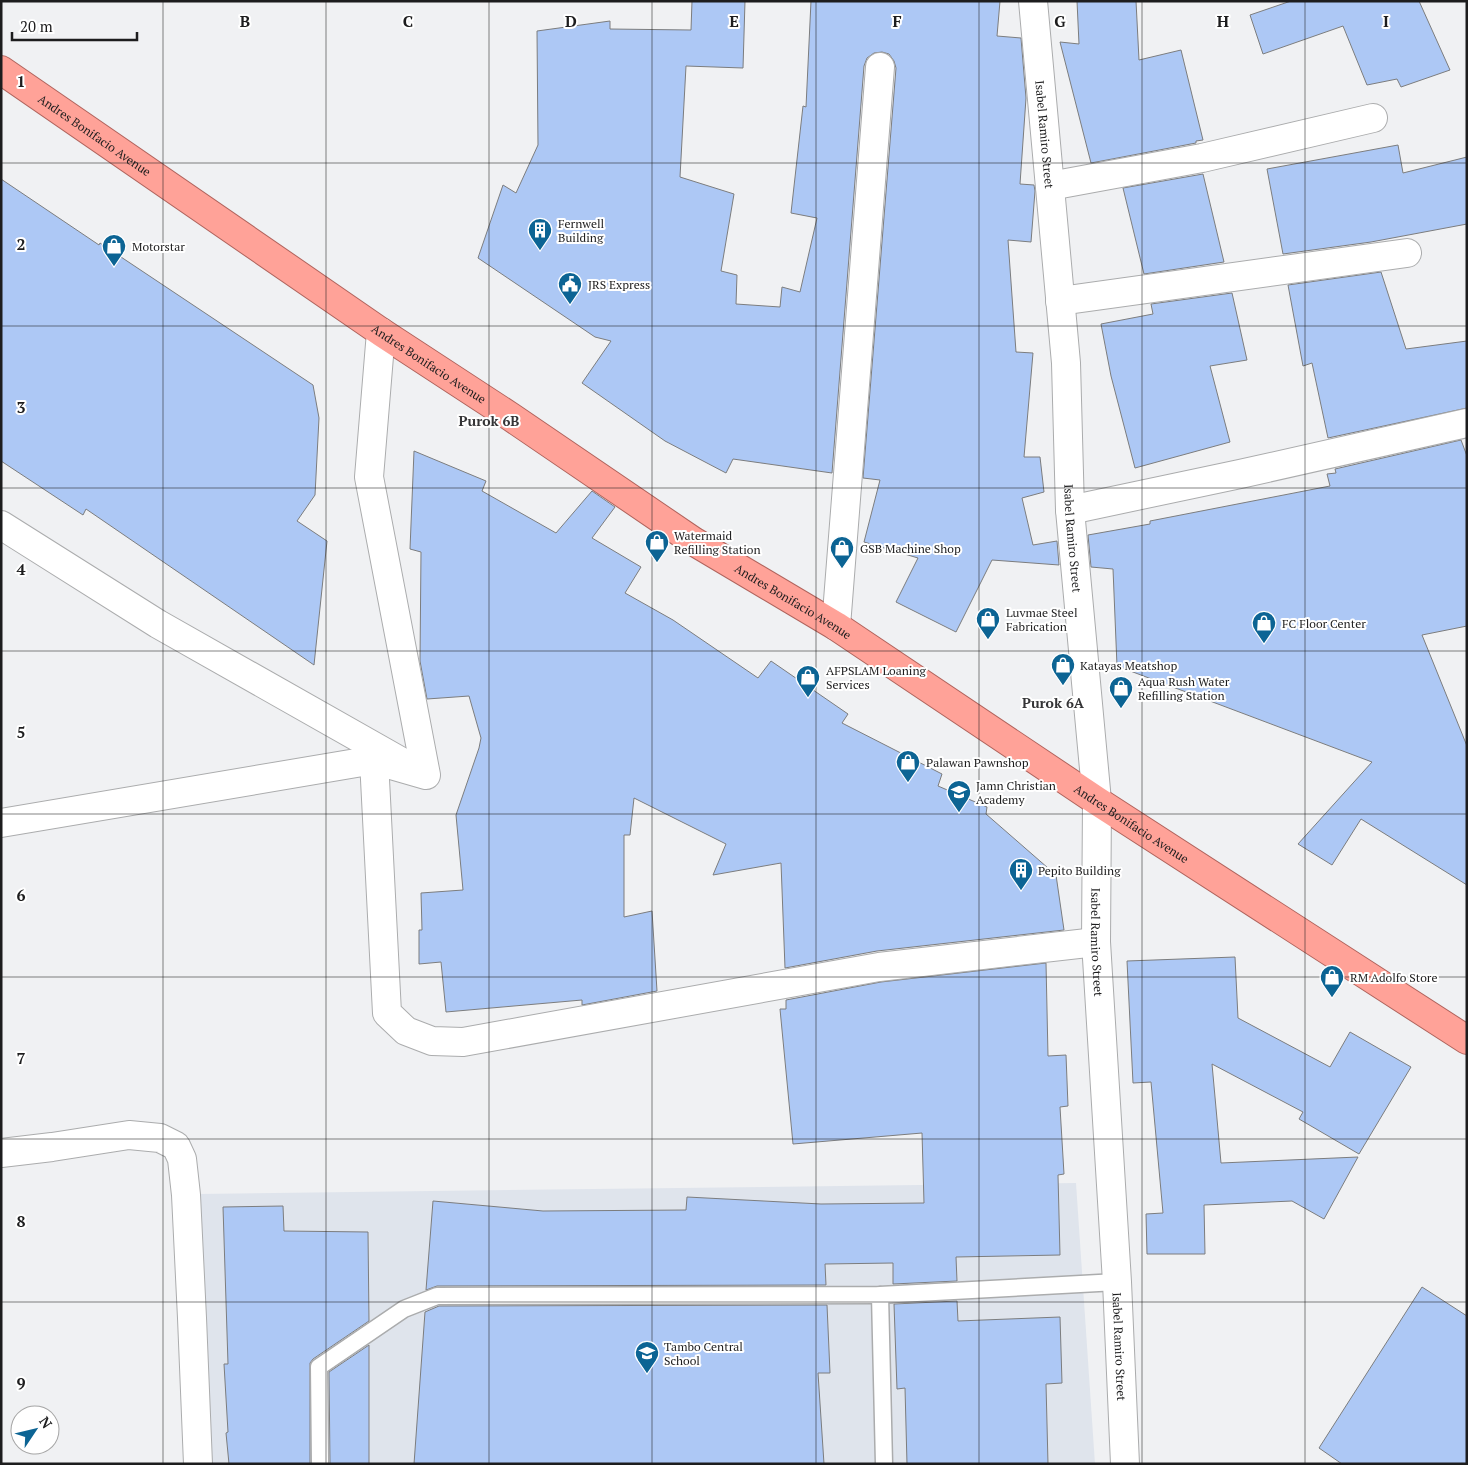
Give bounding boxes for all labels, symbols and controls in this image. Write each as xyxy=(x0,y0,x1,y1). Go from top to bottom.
scale bar xyxy=(12,10,138,42)
text: B xyxy=(240,10,250,32)
text: C xyxy=(403,10,413,32)
text: D xyxy=(565,10,577,32)
text: E xyxy=(729,10,739,32)
text: F xyxy=(892,10,902,32)
text: G xyxy=(1054,10,1066,32)
text: H xyxy=(1217,10,1229,32)
text: I xyxy=(1383,10,1389,32)
text: 20 m xyxy=(20,16,53,36)
text: 1 xyxy=(16,70,26,92)
street label: Isabel Ramiro Street xyxy=(1033,80,1058,190)
street label: Andres Bonifacio Avenue xyxy=(36,91,154,179)
place label: Fernwell Building xyxy=(558,216,605,245)
building icon: Fernwell Building xyxy=(527,217,553,251)
text: 2 xyxy=(16,233,26,255)
shop icon: Motorstar xyxy=(101,233,127,267)
place label: Motorstar xyxy=(132,239,185,254)
public building icon: JRS Express xyxy=(557,271,583,305)
place label: JRS Express xyxy=(588,277,650,292)
street label: Andres Bonifacio Avenue xyxy=(369,320,489,406)
text: 3 xyxy=(16,396,26,418)
district label: Purok 6B xyxy=(459,411,519,430)
street label: Isabel Ramiro Street xyxy=(1062,484,1085,594)
place label: Watermaid Refilling Station xyxy=(674,528,761,557)
shop icon: Watermaid Refilling Station xyxy=(644,529,670,563)
shop icon: GSB Machine Shop xyxy=(829,535,855,569)
place label: GSB Machine Shop xyxy=(860,541,961,556)
text: 4 xyxy=(16,558,26,580)
street label: Andres Bonifacio Avenue xyxy=(732,560,855,642)
place label: Luvmae Steel Fabrication xyxy=(1006,605,1078,634)
shop icon: Luvmae Steel Fabrication xyxy=(975,606,1001,640)
shop icon: FC Floor Center xyxy=(1251,610,1277,644)
place label: FC Floor Center xyxy=(1282,616,1366,631)
shop icon: Katayas Meatshop xyxy=(1050,652,1076,686)
place label: Katayas Meatshop xyxy=(1080,658,1177,673)
place label: AFPSLAM Loaning Services xyxy=(826,663,927,692)
shop icon: AFPSLAM Loaning Services xyxy=(795,664,821,698)
place label: Aqua Rush Water Refilling Station xyxy=(1138,674,1230,703)
shop icon: Aqua Rush Water Refilling Station xyxy=(1108,675,1134,709)
district label: Purok 6A xyxy=(1022,693,1085,712)
text: 5 xyxy=(16,721,26,743)
shop icon: Palawan Pawnshop xyxy=(895,749,921,783)
place label: Palawan Pawnshop xyxy=(926,755,1029,770)
place label: Jamn Christian Academy xyxy=(976,778,1056,807)
school or university icon: Jamn Christian Academy xyxy=(946,779,972,813)
street label: Andres Bonifacio Avenue xyxy=(1072,781,1192,866)
building icon: Pepito Building xyxy=(1008,857,1034,891)
place label: Pepito Building xyxy=(1038,863,1121,878)
text: 6 xyxy=(16,884,26,906)
street label: Isabel Ramiro Street xyxy=(1088,888,1107,997)
shop icon: RM Adolfo Store xyxy=(1319,964,1345,998)
place label: RM Adolfo Store xyxy=(1350,970,1437,985)
text: 7 xyxy=(16,1047,26,1069)
text: 8 xyxy=(16,1210,26,1232)
street label: Isabel Ramiro Street xyxy=(1110,1292,1130,1402)
place label: Tambo Central School xyxy=(664,1339,743,1368)
school or university icon: Tambo Central School xyxy=(634,1340,660,1374)
text: 9 xyxy=(16,1372,26,1394)
north arrow xyxy=(10,1405,60,1455)
text: N xyxy=(35,1412,57,1432)

